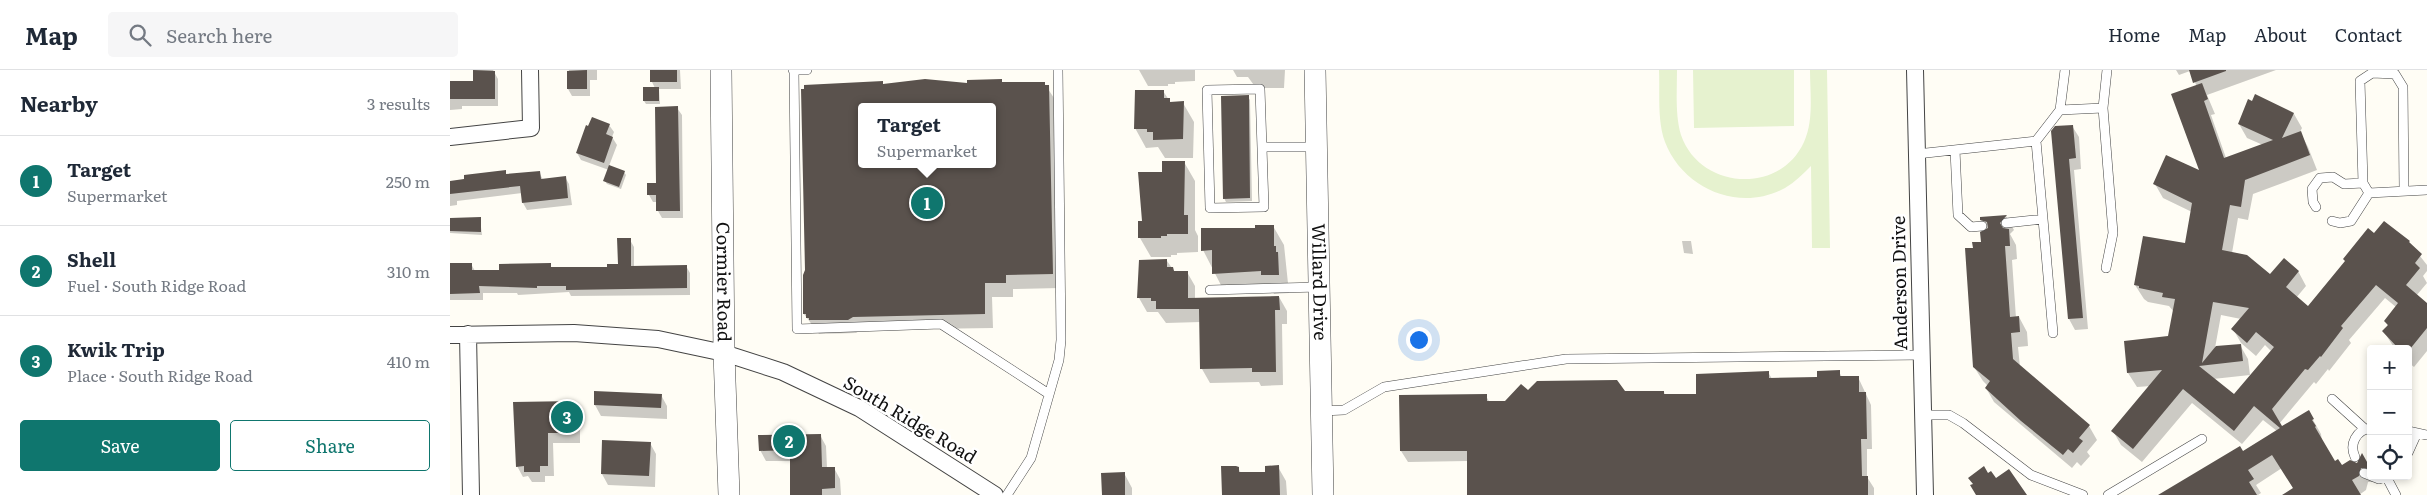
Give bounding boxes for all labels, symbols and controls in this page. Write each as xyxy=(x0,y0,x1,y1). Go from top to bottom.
search box xyxy=(108,12,458,57)
text: Map xyxy=(25,17,78,52)
icon: search xyxy=(126,21,154,49)
text: Search here xyxy=(166,21,272,49)
text: Home xyxy=(2108,21,2160,48)
text: Map xyxy=(2188,21,2226,48)
text: About xyxy=(2254,21,2307,48)
text: Contact xyxy=(2335,21,2402,48)
text: Nearby xyxy=(20,87,98,118)
text: 3 results xyxy=(367,91,430,115)
popup xyxy=(858,103,996,168)
text: Target xyxy=(877,110,941,138)
text: Supermarket xyxy=(877,138,977,162)
text: Target xyxy=(67,155,131,183)
text: 1 xyxy=(33,169,39,193)
text: 250 m xyxy=(386,169,430,193)
text: Supermarket xyxy=(67,183,167,207)
pin: 1 xyxy=(911,184,943,222)
street label: Anderson Drive xyxy=(1884,216,1913,351)
street label: Cormier Road xyxy=(711,222,739,342)
street label: Willard Drive xyxy=(1306,223,1335,341)
text: Shell xyxy=(67,245,116,273)
text: 2 xyxy=(32,259,40,283)
text: 310 m xyxy=(387,259,430,283)
text: Fuel · South Ridge Road xyxy=(67,273,246,297)
your location xyxy=(1406,327,1432,353)
text: Kwik Trip xyxy=(67,335,165,363)
map controls xyxy=(2367,345,2412,480)
button: + xyxy=(2367,345,2412,390)
text: 3 xyxy=(32,349,40,373)
text: 410 m xyxy=(387,349,430,373)
text: Place · South Ridge Road xyxy=(67,363,253,387)
street label: South Ridge Road xyxy=(839,368,983,469)
button: − xyxy=(2367,390,2412,435)
pin: 3 xyxy=(551,398,583,436)
button: Save xyxy=(20,420,220,471)
button: Share xyxy=(230,420,430,471)
pin: 2 xyxy=(773,422,805,460)
button: locate xyxy=(2367,435,2412,480)

